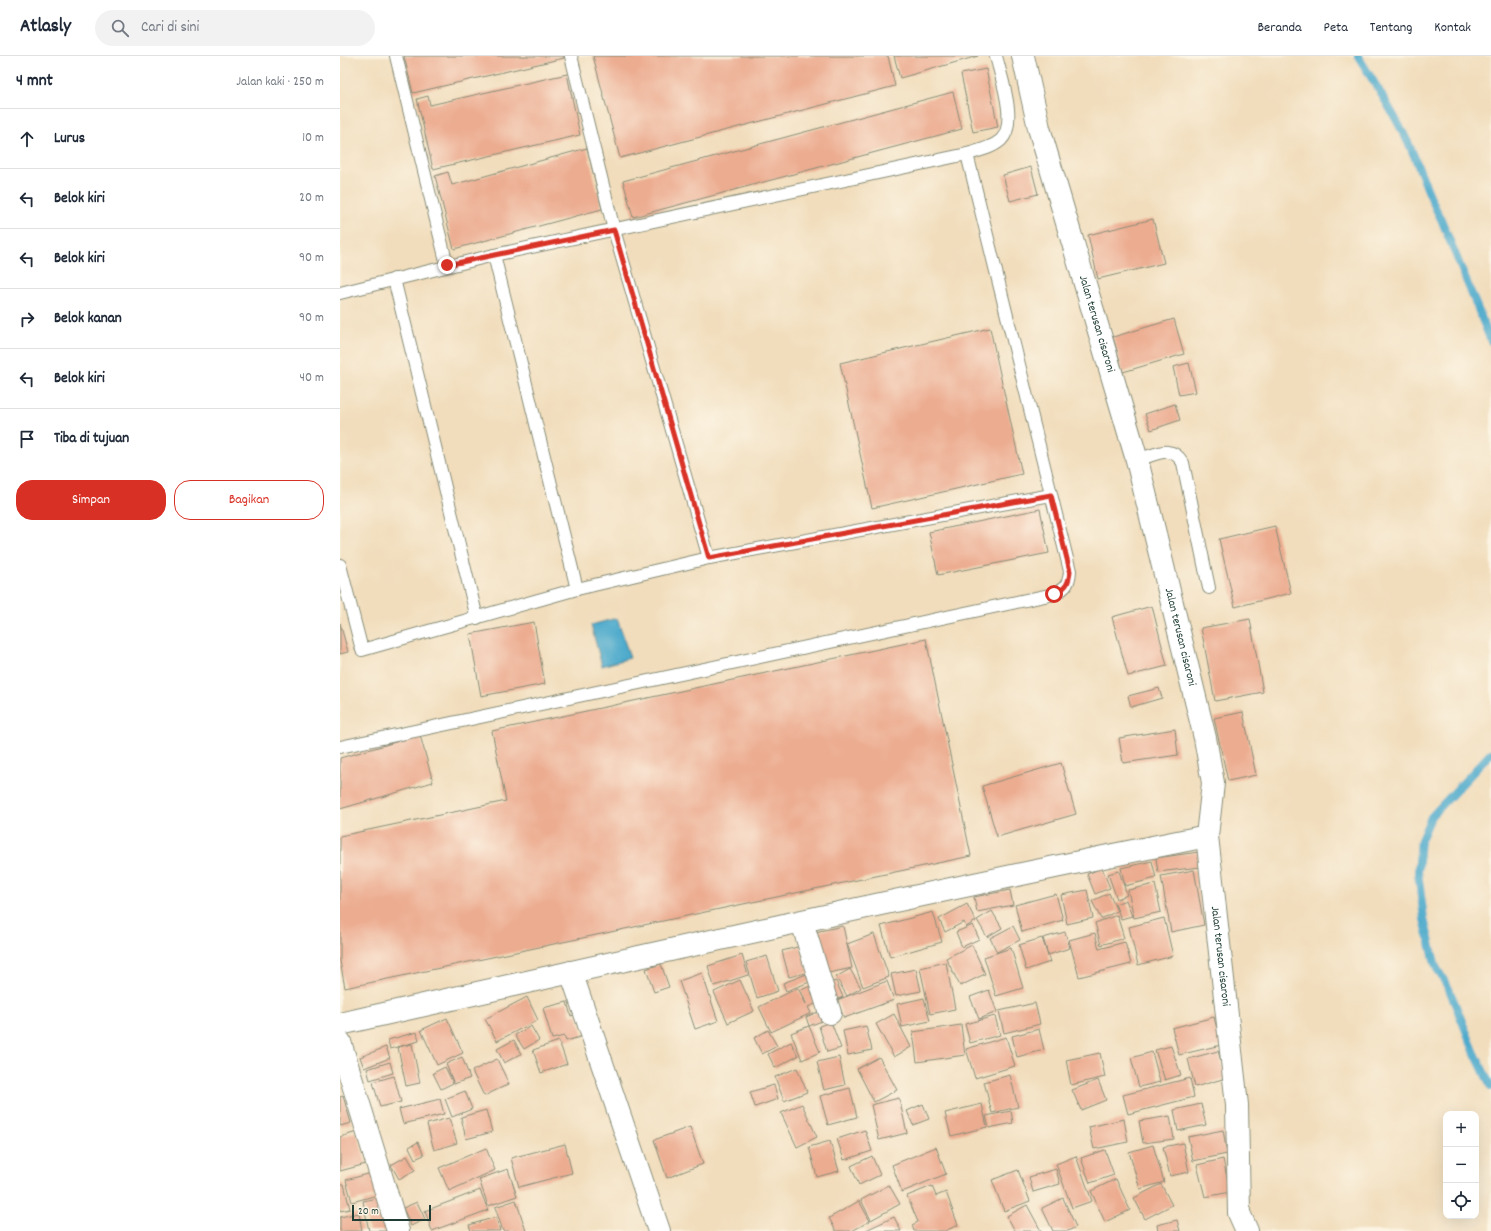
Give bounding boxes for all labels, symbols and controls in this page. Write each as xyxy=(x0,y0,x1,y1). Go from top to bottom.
search box xyxy=(95,10,375,46)
text: Atlasly xyxy=(20,14,71,41)
icon: search xyxy=(109,17,131,39)
text: Cari di sini xyxy=(141,17,199,39)
text: Beranda xyxy=(1257,18,1302,38)
text: Peta xyxy=(1324,18,1348,38)
text: Tentang xyxy=(1370,18,1412,38)
text: Kontak xyxy=(1434,18,1471,38)
text: 4 mnt xyxy=(16,70,53,94)
text: Jalan kaki · 250 m xyxy=(236,73,324,92)
icon: ahead xyxy=(16,128,38,150)
text: Lurus xyxy=(54,128,85,150)
text: 10 m xyxy=(302,129,324,148)
icon: left xyxy=(16,188,38,210)
text: Belok kiri xyxy=(54,188,105,210)
text: 20 m xyxy=(299,189,324,208)
icon: left xyxy=(16,248,38,270)
text: Belok kiri xyxy=(54,248,105,270)
text: 90 m xyxy=(299,249,324,268)
route end xyxy=(438,256,456,274)
street label: Jalan terusan cisaroni xyxy=(1074,273,1119,374)
icon: right xyxy=(16,308,38,330)
text: Belok kanan xyxy=(54,308,122,330)
text: 90 m xyxy=(299,309,324,328)
icon: left xyxy=(16,368,38,390)
text: Belok kiri xyxy=(54,368,105,390)
text: 40 m xyxy=(300,369,324,388)
icon: arrive xyxy=(16,428,38,450)
text: Tiba di tujuan xyxy=(54,428,129,450)
button: Simpan xyxy=(16,480,166,520)
button: Bagikan xyxy=(174,480,324,520)
route start xyxy=(1045,585,1063,603)
street label: Jalan terusan cisaroni xyxy=(1160,586,1200,688)
street label: Jalan terusan cisaroni xyxy=(1206,905,1234,1007)
map controls xyxy=(1443,1111,1479,1219)
button: + xyxy=(1443,1111,1479,1147)
button: − xyxy=(1443,1147,1479,1183)
button: locate xyxy=(1443,1183,1479,1219)
scale bar xyxy=(352,1203,431,1222)
text: 20 m xyxy=(358,1204,379,1220)

